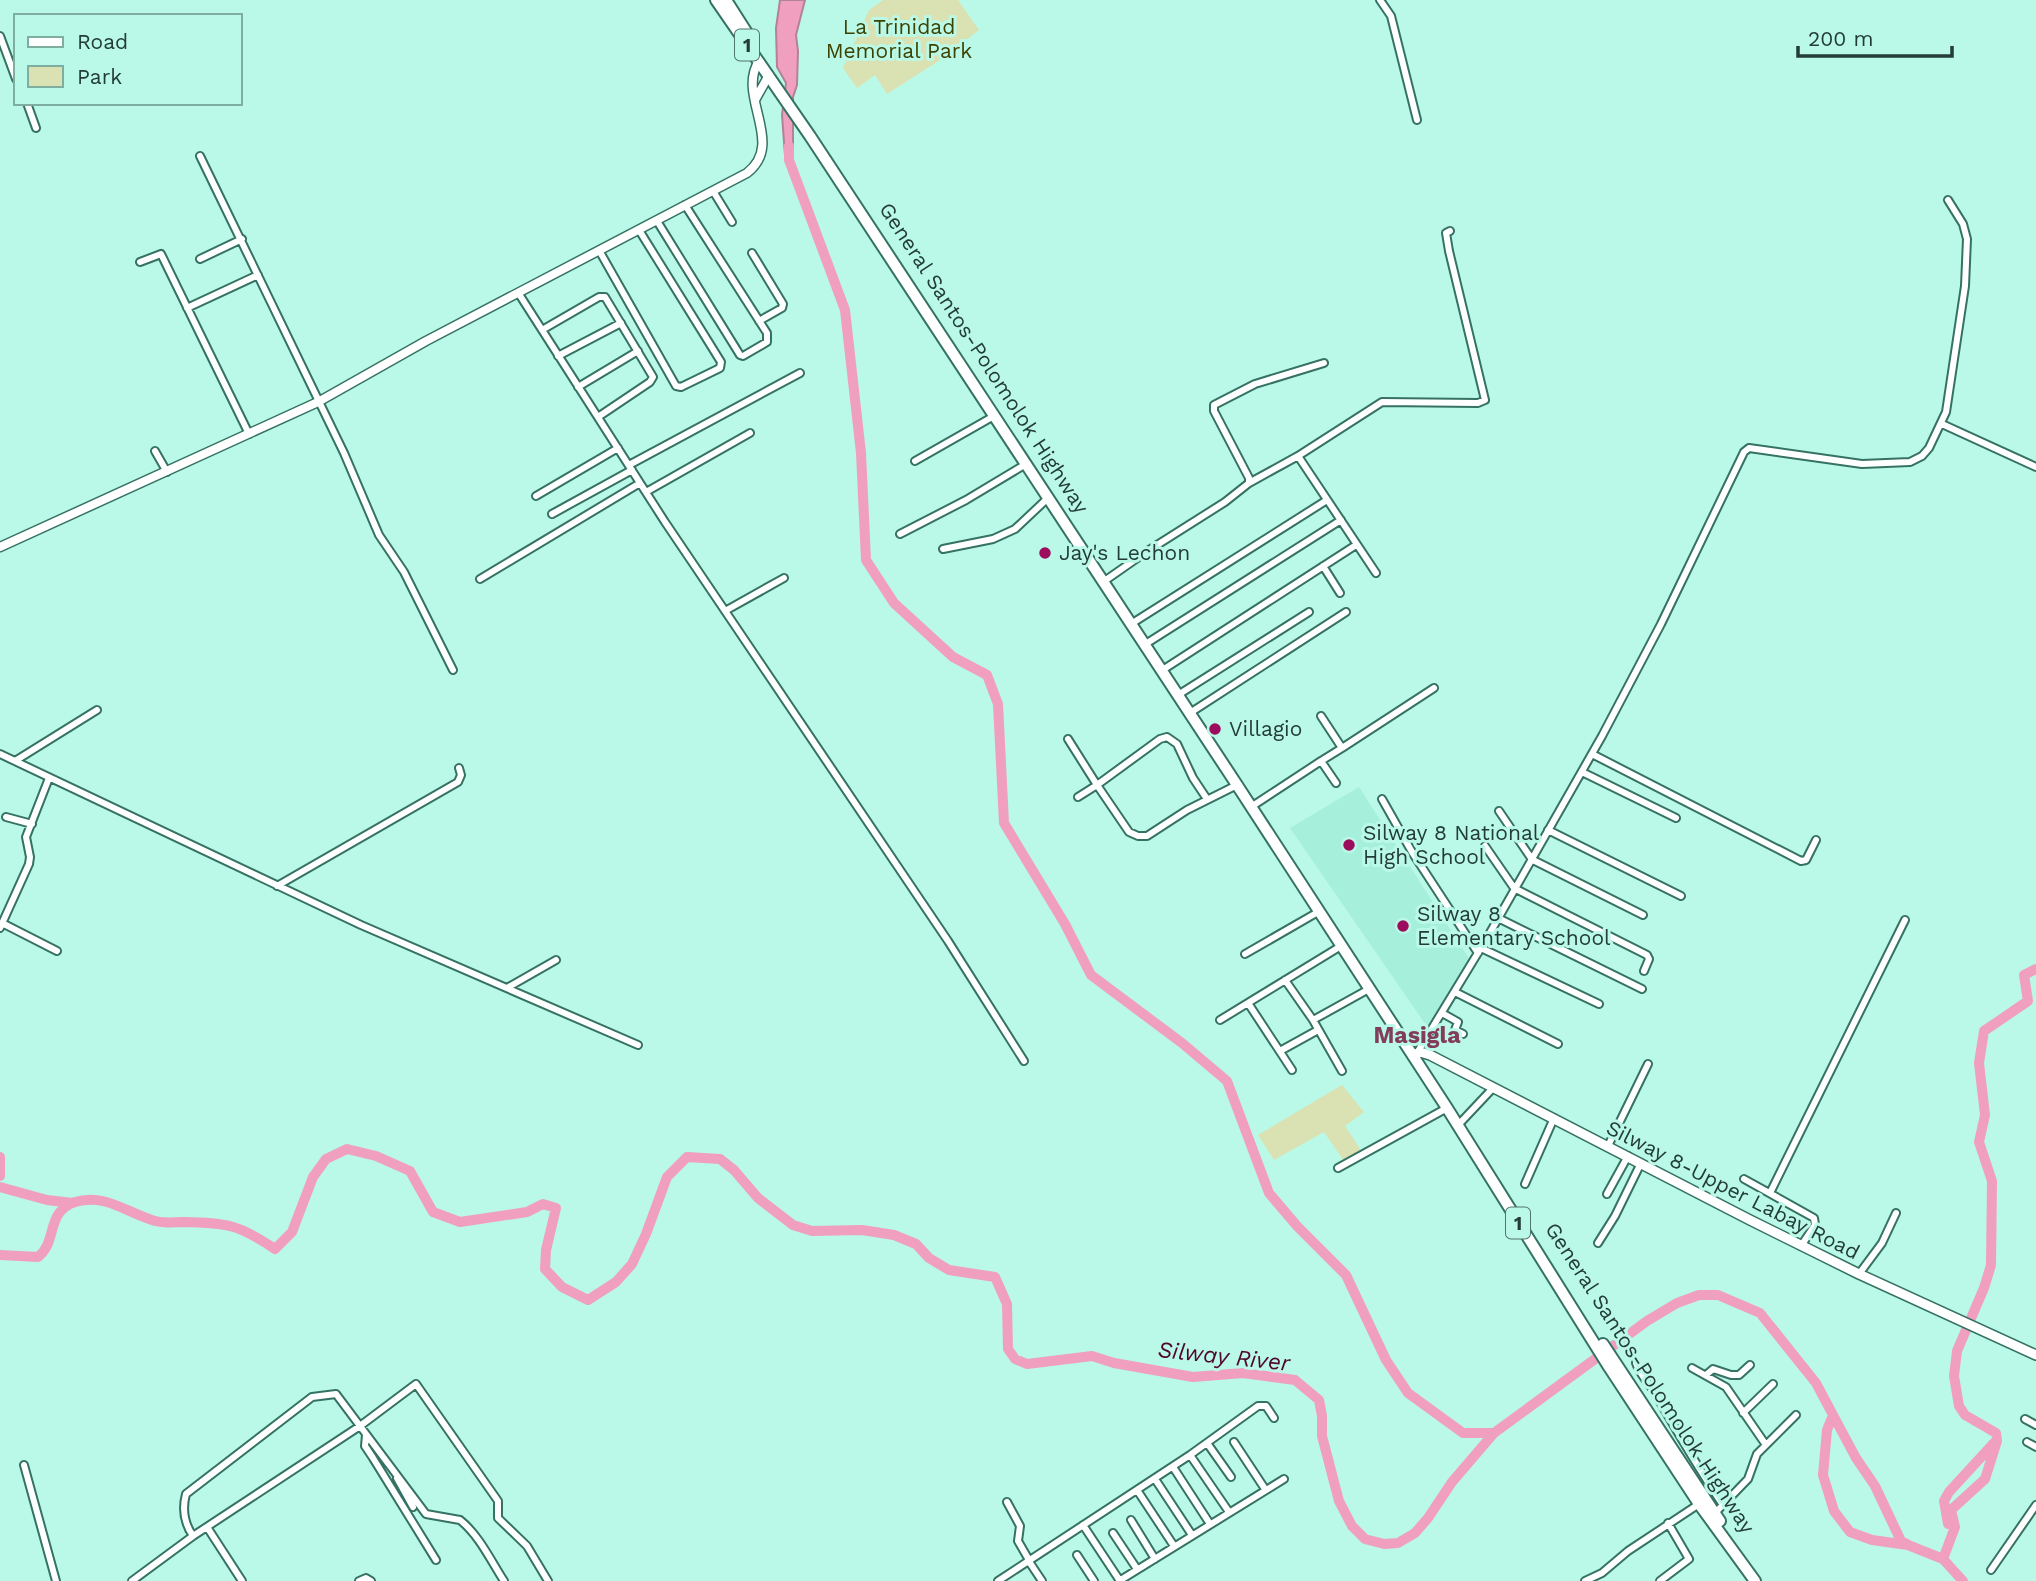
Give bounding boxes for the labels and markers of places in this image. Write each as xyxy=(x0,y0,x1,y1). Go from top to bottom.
place label: Jay's Lechon xyxy=(1059,540,1190,565)
marker: Jay's Lechon xyxy=(1037,545,1053,561)
place label: Villagio xyxy=(1229,716,1302,741)
marker: Villagio xyxy=(1207,721,1223,737)
place label: Silway 8 National High School xyxy=(1363,820,1540,869)
marker: Silway 8 National High School xyxy=(1341,837,1357,853)
place label: Silway 8 Elementary School xyxy=(1417,901,1611,950)
marker: Silway 8 Elementary School xyxy=(1395,918,1411,934)

